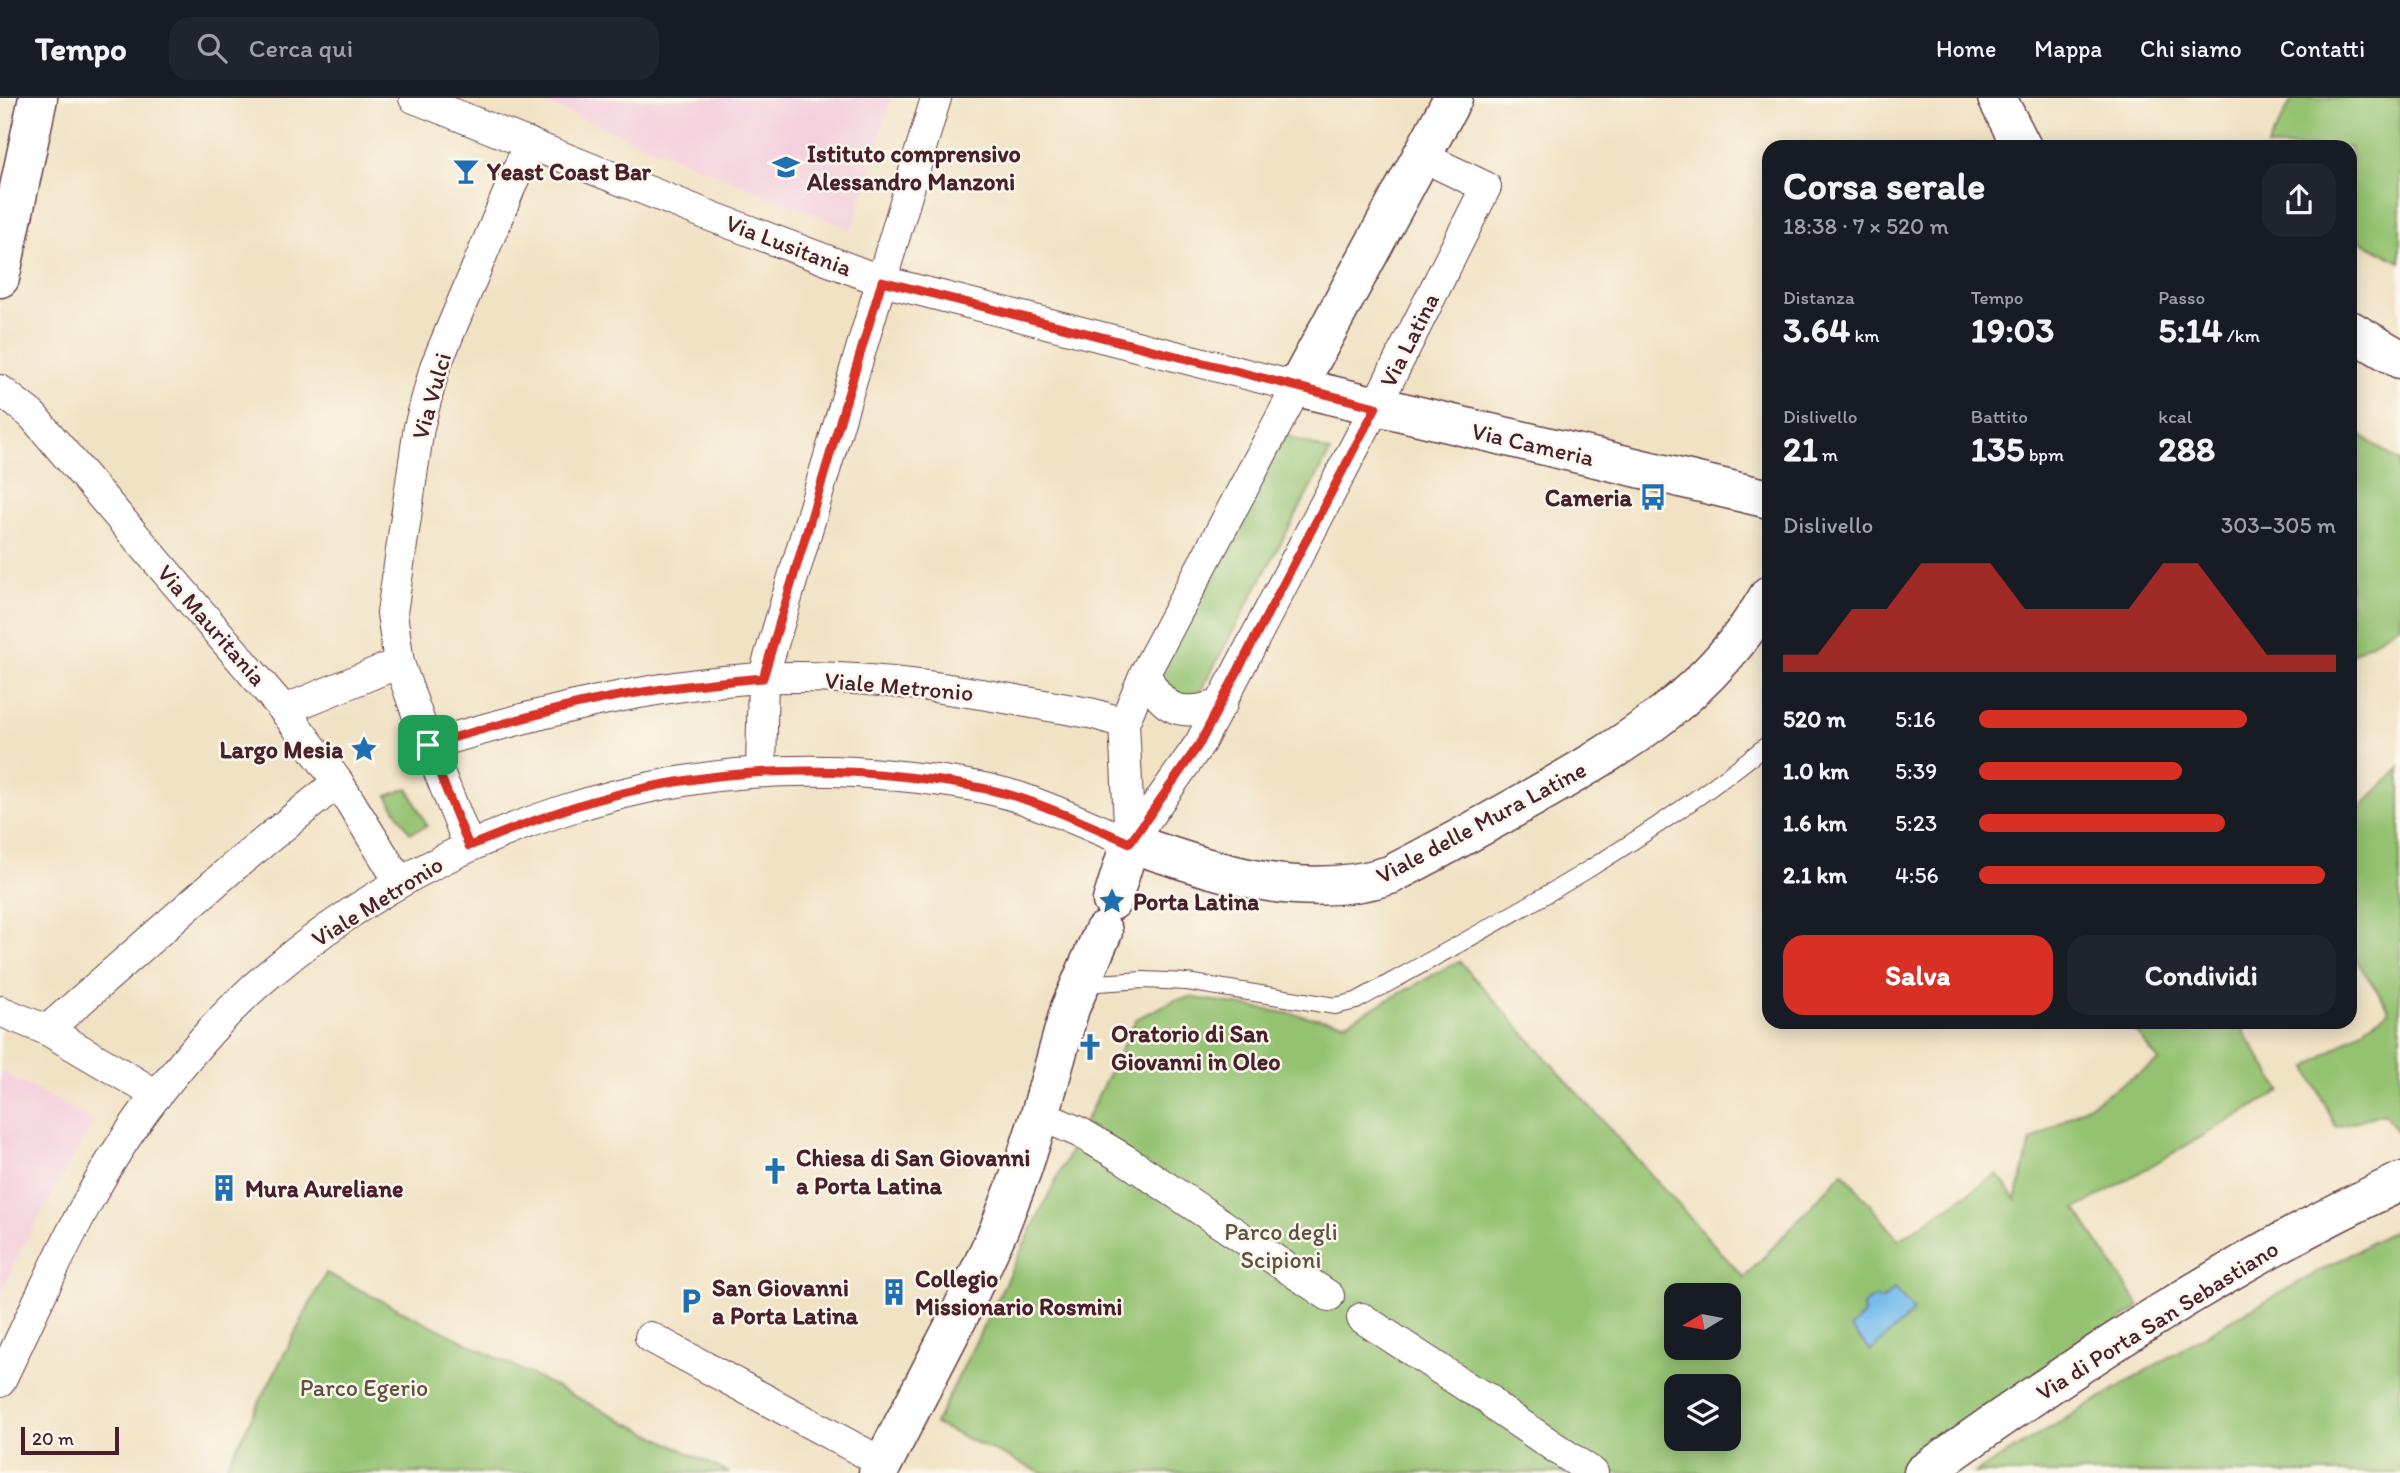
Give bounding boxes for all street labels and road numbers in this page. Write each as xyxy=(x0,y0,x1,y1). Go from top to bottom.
street label: Via Lusitania xyxy=(722,208,857,283)
street label: Via Latina xyxy=(1373,288,1445,392)
street label: Via Vulci xyxy=(405,349,457,443)
street label: Via Cameria xyxy=(1469,416,1598,472)
street label: Via Mauritania xyxy=(151,558,273,692)
street label: Viale Metronio xyxy=(823,665,975,707)
street label: Viale delle Mura Latine xyxy=(1371,754,1591,890)
street label: Viale Metronio xyxy=(306,849,448,953)
street label: Via di Porta San Sebastiano xyxy=(2030,1233,2284,1407)

